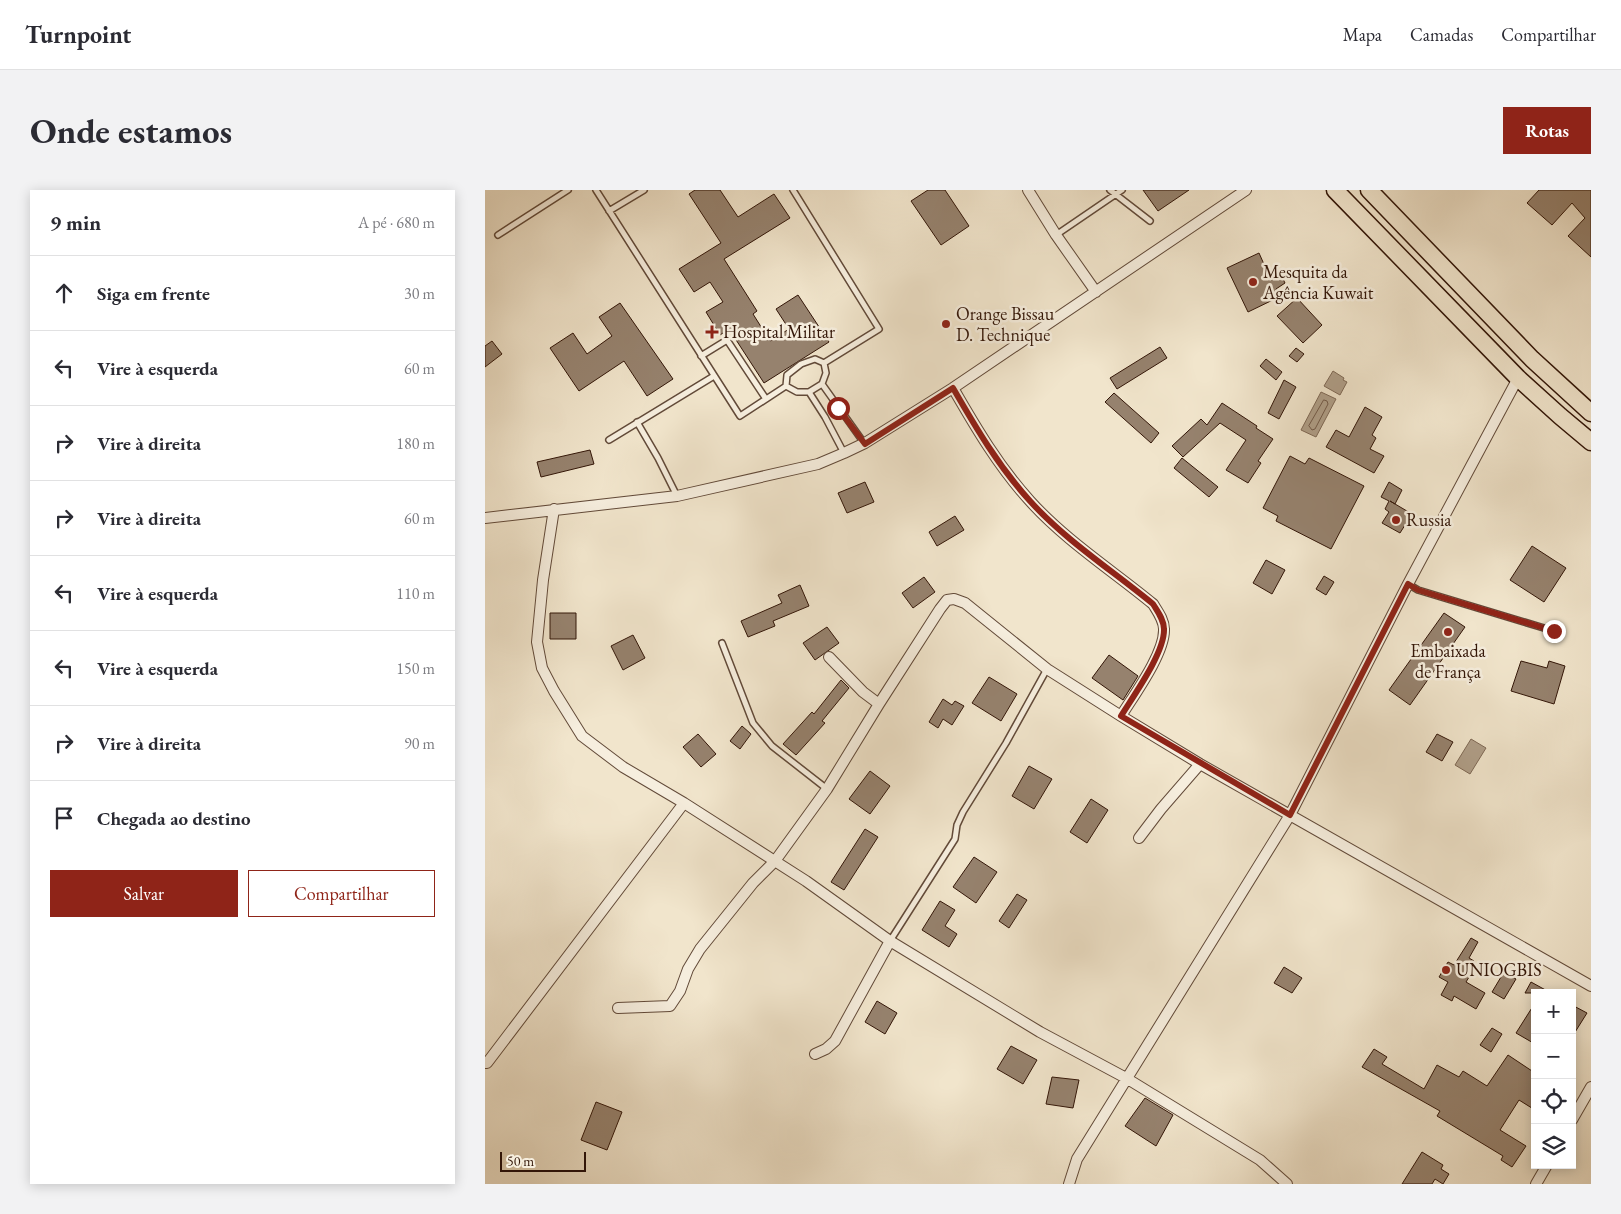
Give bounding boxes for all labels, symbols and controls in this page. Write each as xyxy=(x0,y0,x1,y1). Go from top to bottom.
text: Turnpoint xyxy=(25,19,131,50)
text: Mapa xyxy=(1343,23,1382,46)
text: Camadas xyxy=(1410,23,1473,46)
text: Compartilhar xyxy=(1501,23,1596,46)
button: Rotas xyxy=(1503,107,1591,154)
text: Onde estamos xyxy=(30,108,232,153)
text: 9 min xyxy=(50,209,101,236)
text: A pé · 680 m xyxy=(358,212,435,233)
place label: Mesquita da Agência Kuwait xyxy=(1262,260,1374,304)
marker: Mesquita da Agência Kuwait xyxy=(1247,276,1259,288)
icon: ahead xyxy=(50,279,78,307)
text: Siga em frente xyxy=(97,281,210,306)
text: 30 m xyxy=(404,283,435,304)
place label: Orange Bissau D. Technique xyxy=(956,302,1055,346)
marker: Orange Bissau D. Technique xyxy=(940,318,952,330)
place label: Hospital Militar xyxy=(723,320,835,343)
marker: Hospital Militar xyxy=(705,325,719,339)
icon: left xyxy=(50,354,78,382)
text: Vire à esquerda xyxy=(97,356,218,381)
text: 60 m xyxy=(404,358,435,379)
route start xyxy=(827,397,850,420)
icon: right xyxy=(50,429,78,457)
text: Vire à direita xyxy=(97,431,201,456)
text: 180 m xyxy=(396,433,435,454)
icon: right xyxy=(50,504,78,532)
text: Vire à direita xyxy=(97,506,201,531)
text: 60 m xyxy=(404,508,435,529)
place label: Russia xyxy=(1406,508,1452,531)
marker: Russia xyxy=(1390,514,1402,526)
icon: left xyxy=(50,579,78,607)
text: Vire à esquerda xyxy=(97,581,218,606)
text: 110 m xyxy=(396,583,435,604)
route end xyxy=(1543,620,1566,643)
marker: Embaixada de França xyxy=(1442,626,1454,638)
place label: Embaixada de França xyxy=(1410,639,1487,683)
icon: left xyxy=(50,654,78,682)
text: Vire à esquerda xyxy=(97,656,218,681)
text: 150 m xyxy=(396,658,435,679)
icon: right xyxy=(50,729,78,757)
text: Vire à direita xyxy=(97,731,201,756)
text: 90 m xyxy=(404,733,435,754)
icon: arrive xyxy=(50,804,78,832)
text: Chegada ao destino xyxy=(97,806,251,831)
button: Salvar xyxy=(50,870,238,917)
button: Compartilhar xyxy=(248,870,435,917)
place label: UNIOGBIS xyxy=(1456,958,1542,981)
marker: UNIOGBIS xyxy=(1440,964,1452,976)
map controls xyxy=(1531,989,1576,1169)
button: + xyxy=(1531,989,1576,1034)
button: − xyxy=(1531,1034,1576,1079)
button: locate xyxy=(1531,1079,1576,1124)
button: layers xyxy=(1531,1124,1576,1169)
scale bar xyxy=(500,1149,586,1172)
text: 50 m xyxy=(507,1152,534,1170)

